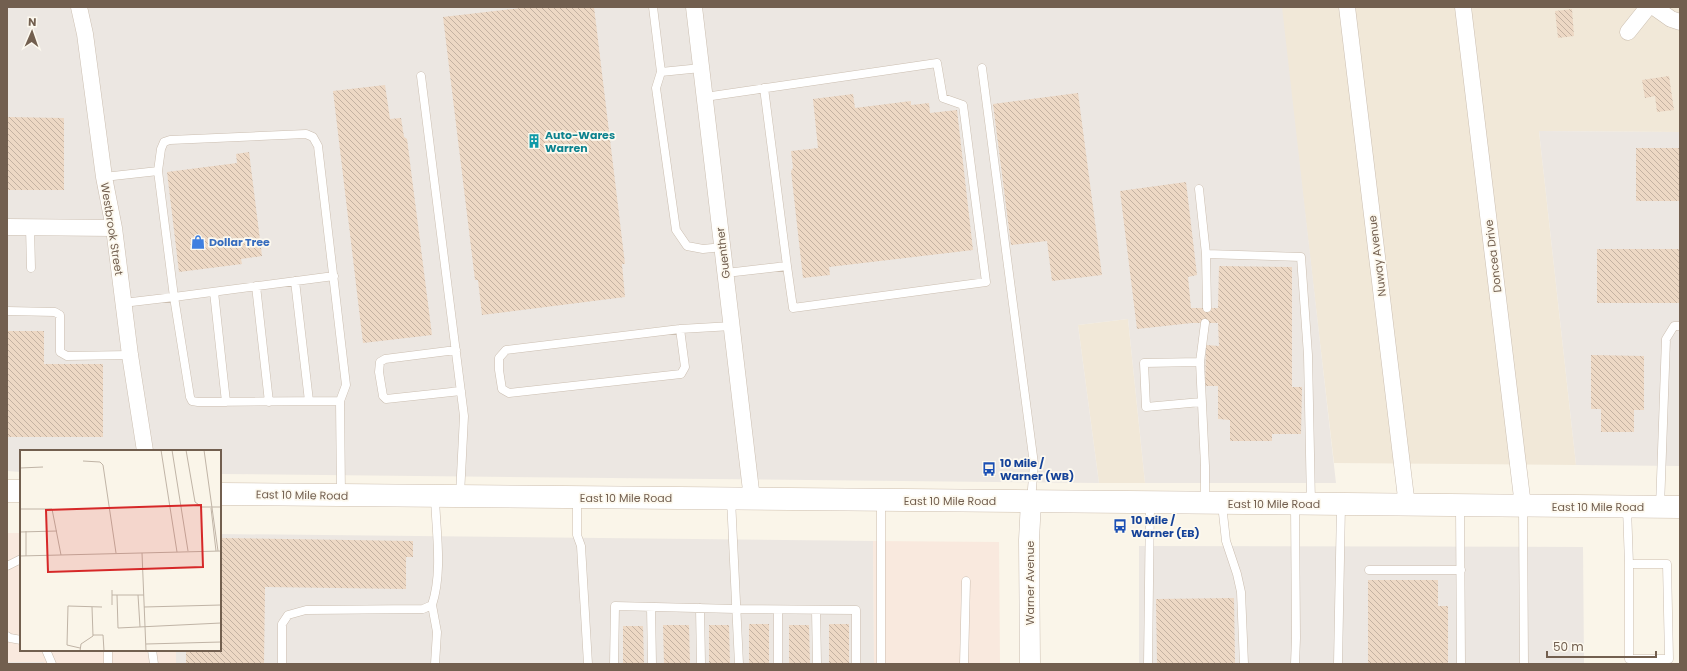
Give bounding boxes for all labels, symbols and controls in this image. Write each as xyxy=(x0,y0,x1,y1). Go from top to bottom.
north arrow xyxy=(12,12,52,52)
text: N xyxy=(28,14,37,30)
place label: Auto-Wares Warren xyxy=(545,127,615,156)
building icon: Auto-Wares Warren xyxy=(526,133,542,149)
street label: Westbrook Street xyxy=(97,181,127,277)
street label: Nuway Avenue xyxy=(1364,214,1390,298)
street label: Doncea Drive xyxy=(1481,218,1505,293)
street label: Guenther xyxy=(712,226,734,280)
shop icon: Dollar Tree xyxy=(190,234,206,250)
place label: Dollar Tree xyxy=(209,234,270,250)
inset map xyxy=(20,450,221,651)
place label: 10 Mile / Warner (WB) xyxy=(1000,455,1074,484)
bus stop icon: 10 Mile / Warner (WB) xyxy=(981,461,997,477)
street label: East 10 Mile Road xyxy=(256,486,348,504)
street label: East 10 Mile Road xyxy=(580,490,672,506)
street label: East 10 Mile Road xyxy=(904,493,996,509)
street label: East 10 Mile Road xyxy=(1228,496,1320,512)
street label: East 10 Mile Road xyxy=(1552,499,1644,515)
place label: 10 Mile / Warner (EB) xyxy=(1131,512,1200,541)
bus stop icon: 10 Mile / Warner (EB) xyxy=(1112,518,1128,534)
street label: Warner Avenue xyxy=(1022,541,1038,625)
scale bar xyxy=(1547,633,1656,659)
text: 50 m xyxy=(1553,638,1584,655)

